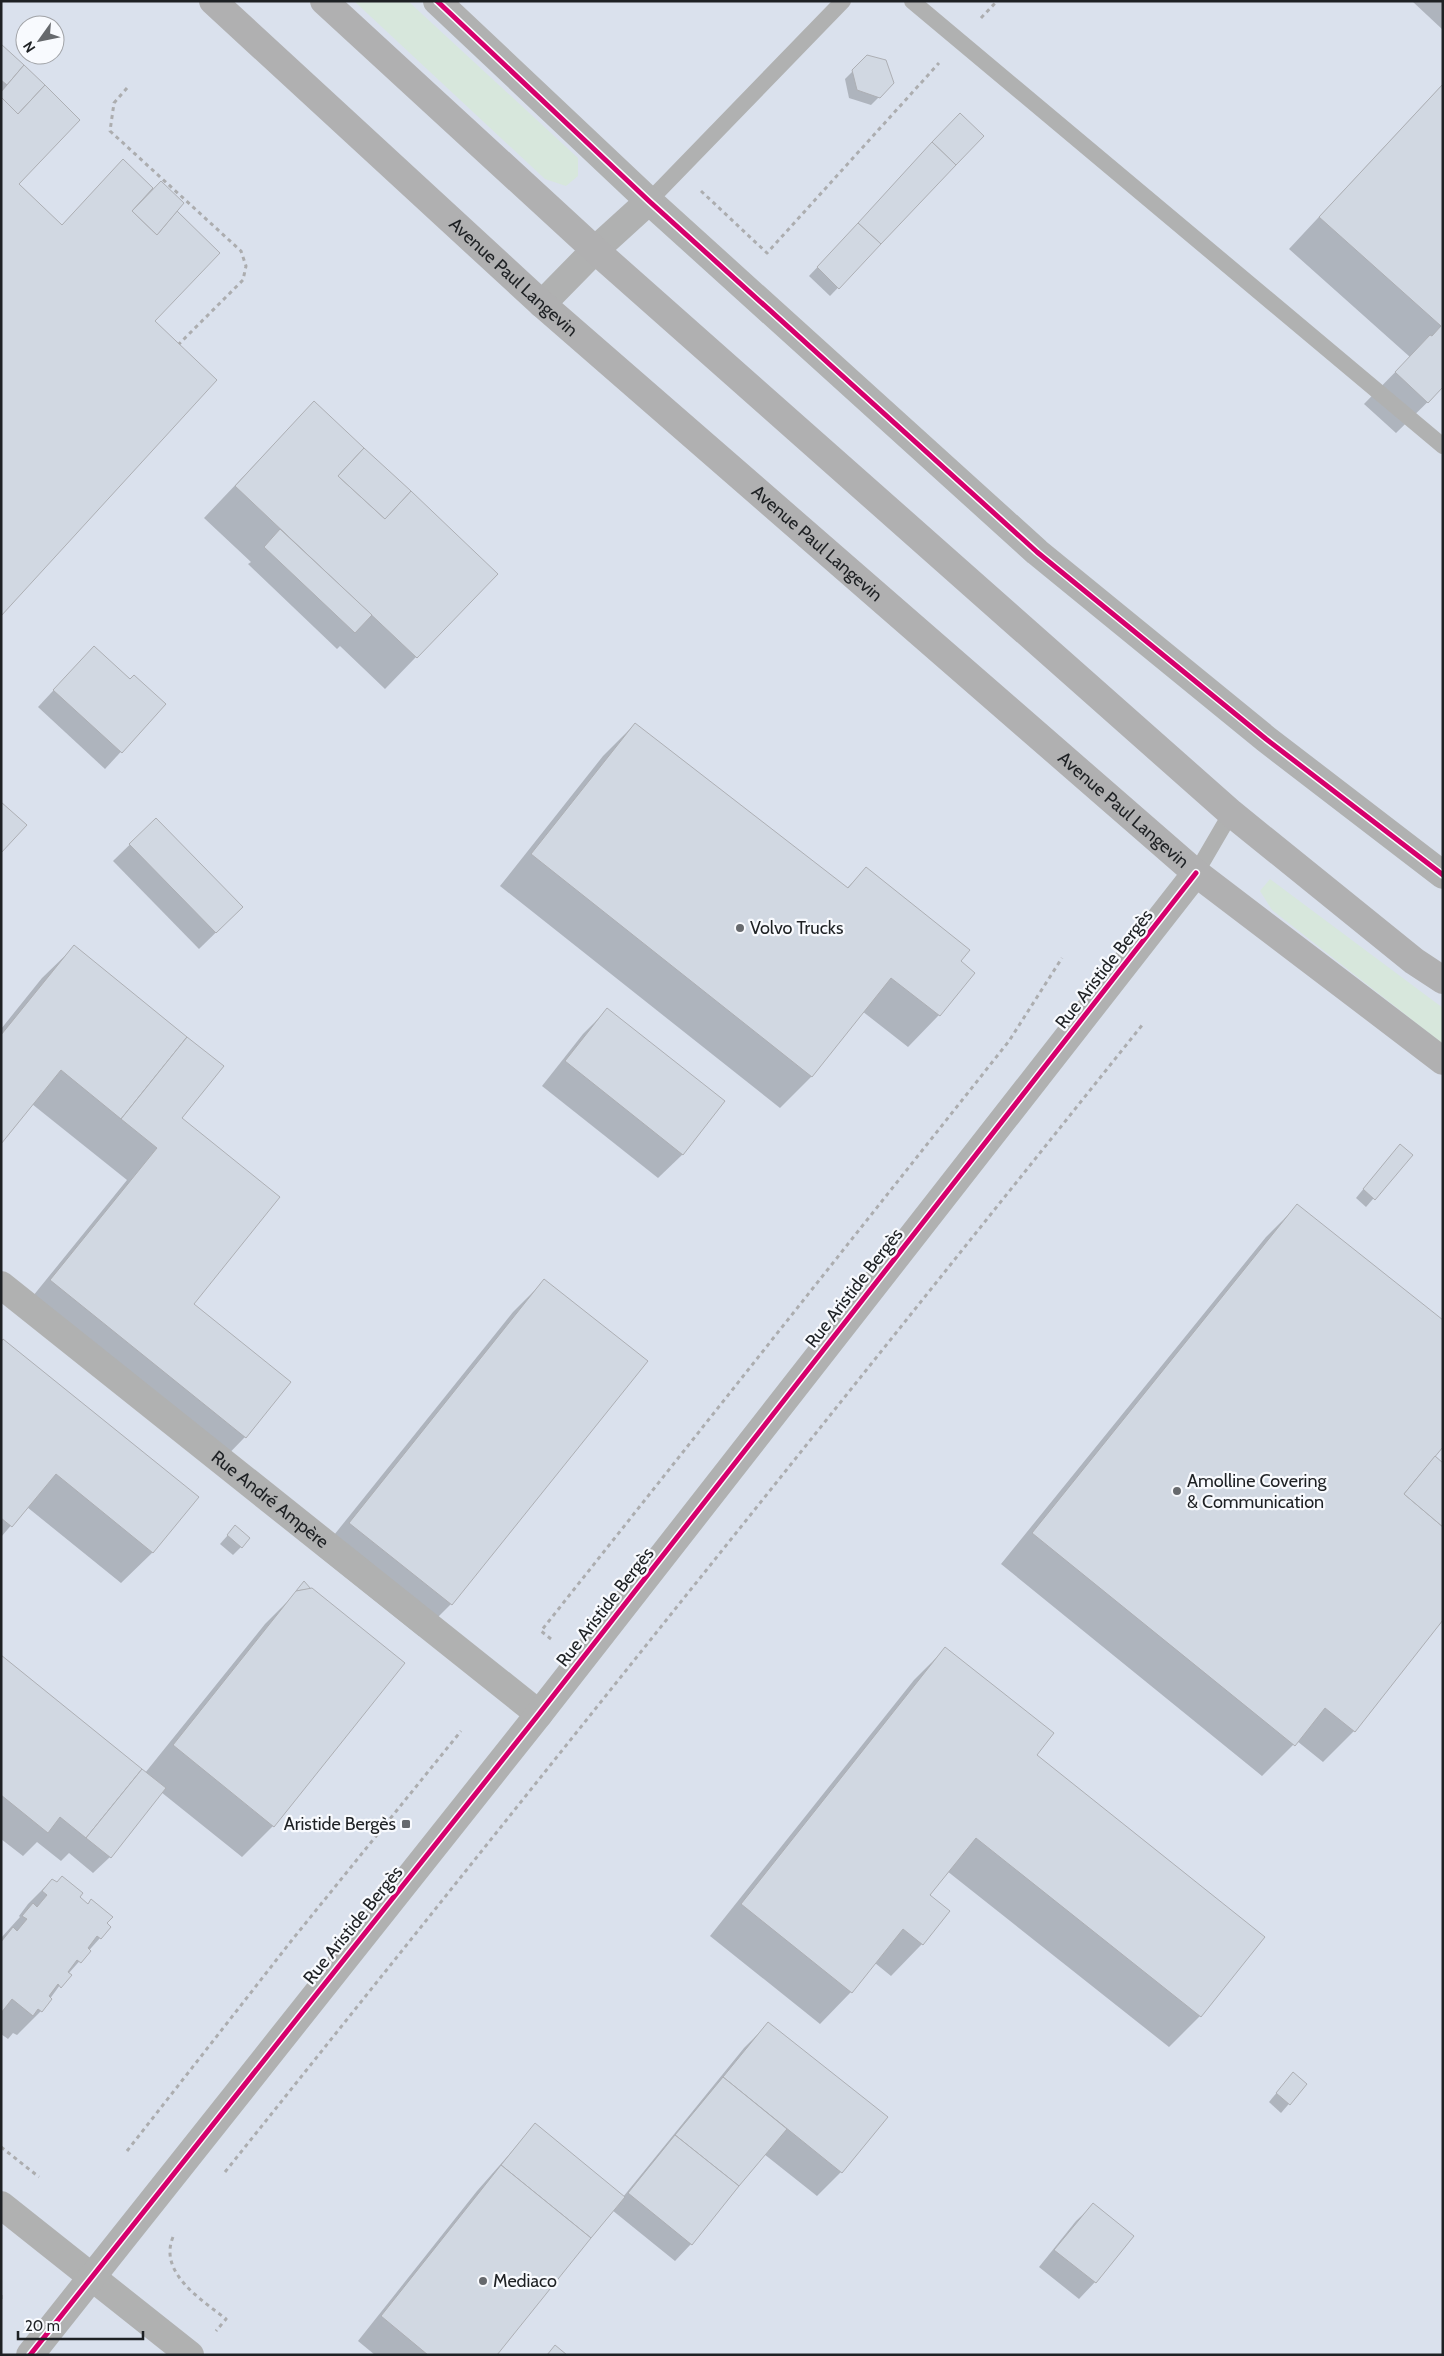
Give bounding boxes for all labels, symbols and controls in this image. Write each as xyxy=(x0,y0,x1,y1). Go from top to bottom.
north arrow xyxy=(15,15,65,65)
text: N xyxy=(19,38,39,56)
street label: Avenue Paul Langevin xyxy=(445,213,582,341)
street label: Avenue Paul Langevin xyxy=(747,481,887,606)
street label: Avenue Paul Langevin xyxy=(1054,747,1193,873)
street label: Rue Aristide Bergès xyxy=(1050,905,1158,1033)
place label: Volvo Trucks xyxy=(750,917,843,939)
marker: Volvo Trucks xyxy=(734,922,746,934)
street label: Rue Aristide Bergès xyxy=(800,1224,908,1352)
street label: Rue André Ampère xyxy=(207,1446,333,1553)
place label: Amolline Covering & Communication xyxy=(1187,1470,1327,1513)
marker: Amolline Covering & Communication xyxy=(1171,1485,1183,1497)
street label: Rue Aristide Bergès xyxy=(551,1543,659,1671)
place label: Aristide Bergès xyxy=(284,1813,396,1835)
marker: Aristide Bergès xyxy=(400,1818,412,1830)
street label: Rue Aristide Bergès xyxy=(299,1861,407,1989)
place label: Mediaco xyxy=(493,2270,557,2292)
marker: Mediaco xyxy=(477,2275,489,2287)
scale bar xyxy=(18,2308,142,2340)
text: 20 m xyxy=(25,2317,60,2335)

